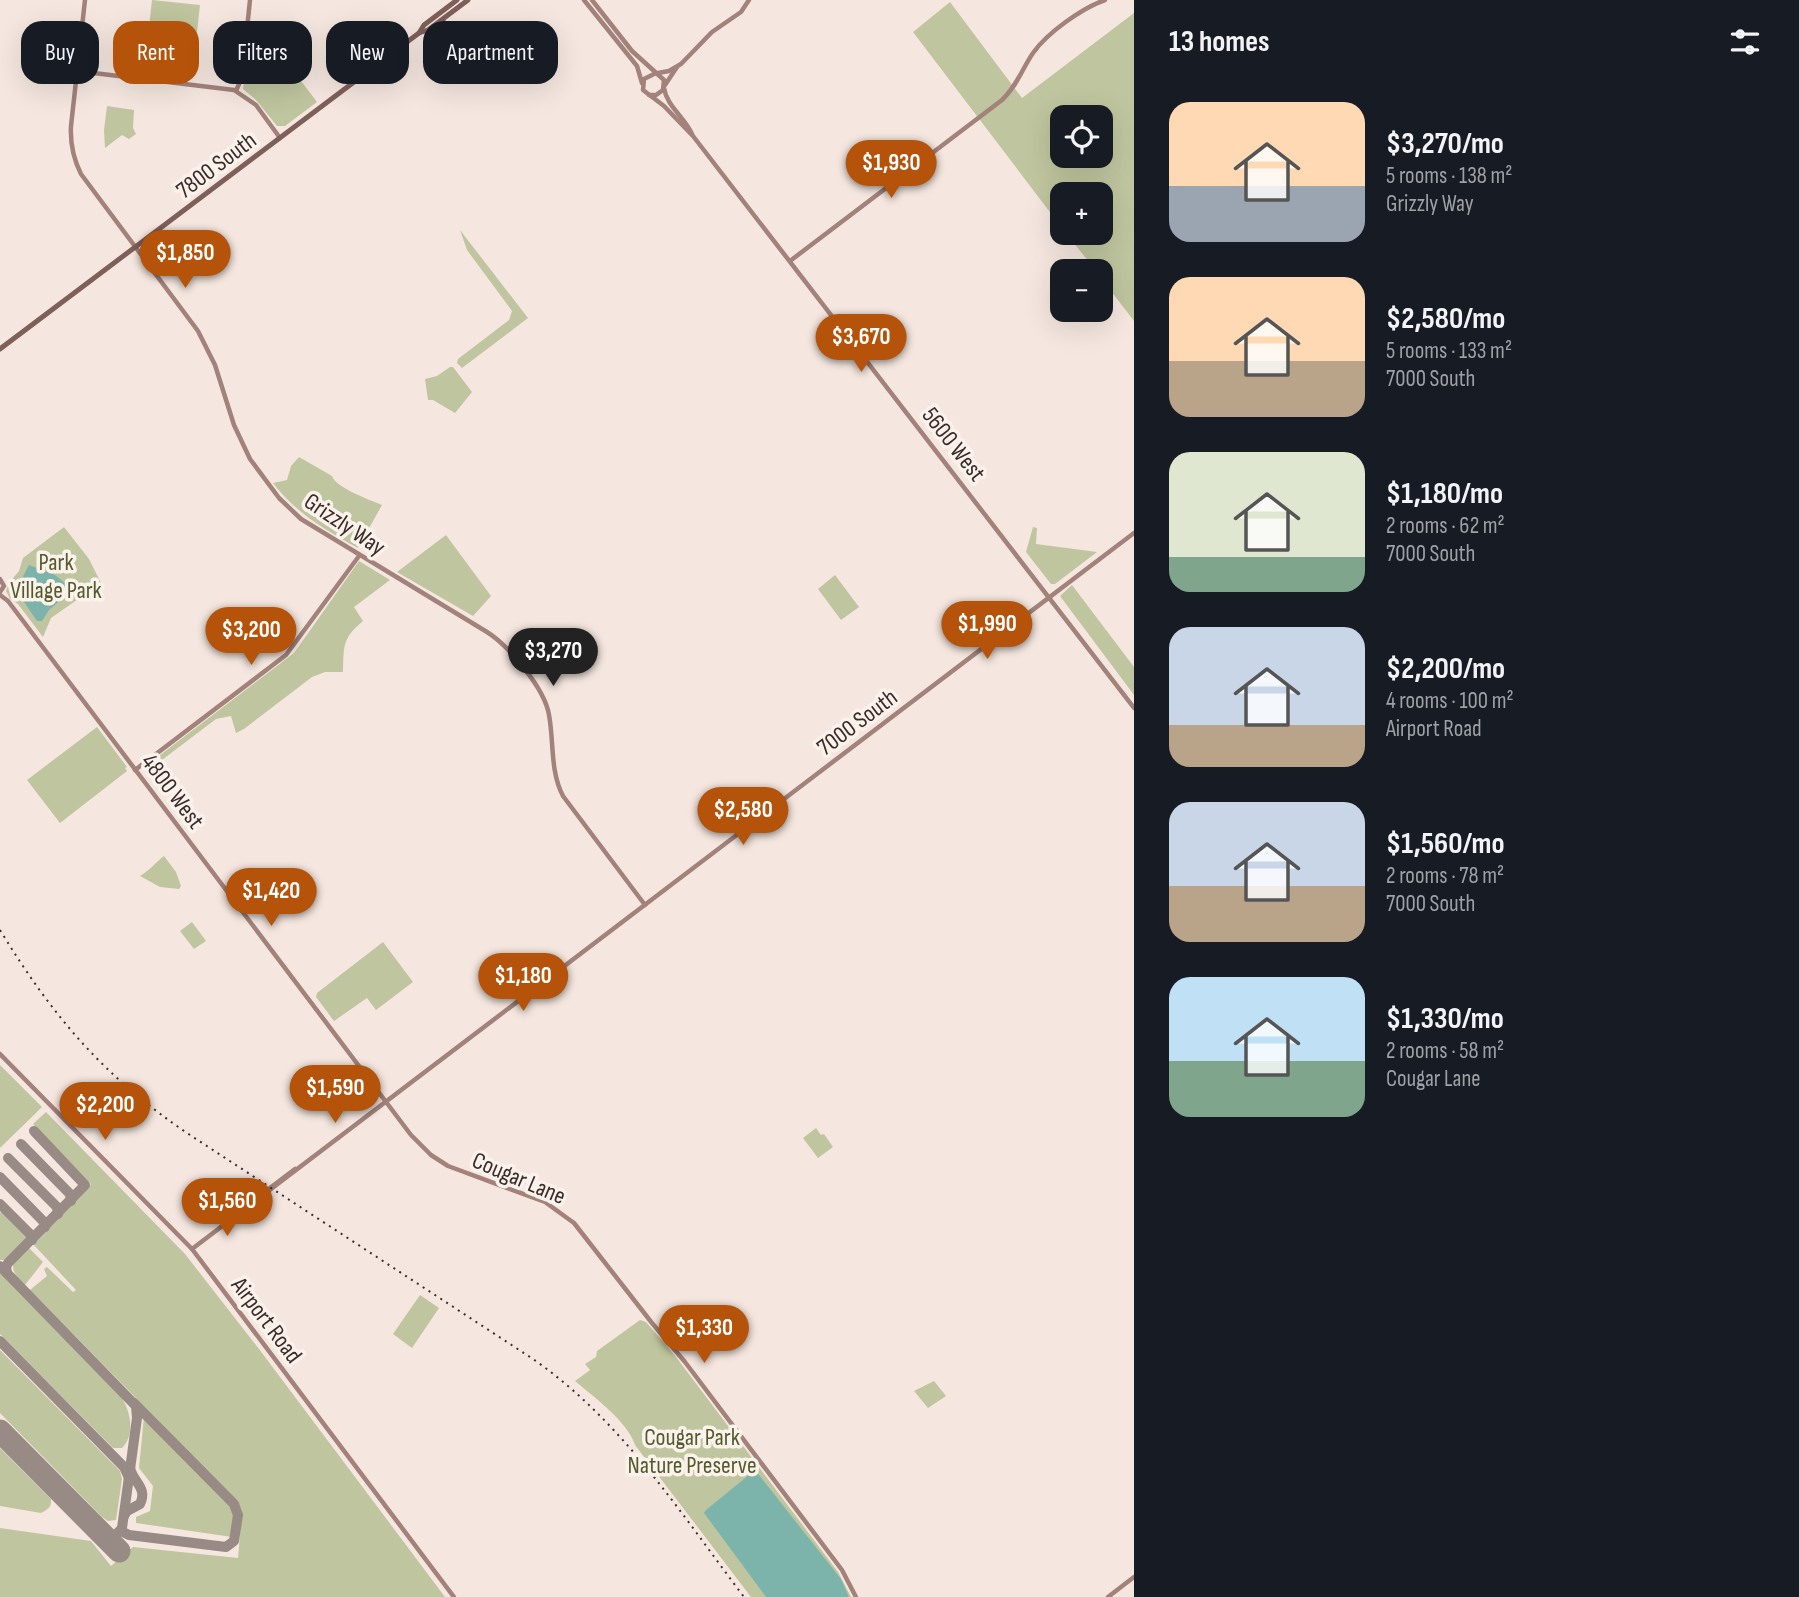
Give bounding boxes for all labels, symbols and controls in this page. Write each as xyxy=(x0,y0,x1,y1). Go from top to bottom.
chip: Buy xyxy=(21,21,99,84)
chip: Rent xyxy=(113,21,199,84)
chip: Filters xyxy=(213,21,312,84)
chip: New xyxy=(326,21,409,84)
chip: Apartment xyxy=(423,21,558,84)
icon: filters xyxy=(1726,23,1764,61)
text: 13 homes xyxy=(1169,24,1270,60)
map controls xyxy=(1050,105,1113,322)
button: locate xyxy=(1050,105,1113,168)
street label: 7800 South xyxy=(170,126,262,205)
text: $3,270/mo xyxy=(1386,126,1504,162)
icon: home xyxy=(1225,130,1309,214)
pin: $1,930 xyxy=(834,140,948,200)
text: $1,930 xyxy=(862,149,920,177)
text: 5 rooms · 138 m² xyxy=(1386,162,1512,190)
button: + xyxy=(1050,182,1113,245)
text: Grizzly Way xyxy=(1386,190,1474,218)
pin: $1,850 xyxy=(128,230,242,290)
text: $1,850 xyxy=(156,239,214,267)
button: − xyxy=(1050,259,1113,322)
text: $2,580/mo xyxy=(1386,301,1505,337)
icon: home xyxy=(1225,305,1309,389)
pin: $3,670 xyxy=(804,314,918,374)
text: $3,670 xyxy=(832,323,890,351)
text: 5 rooms · 133 m² xyxy=(1386,337,1512,365)
text: 7000 South xyxy=(1386,365,1475,393)
street label: 5600 West xyxy=(916,401,992,487)
text: $1,180/mo xyxy=(1386,476,1503,512)
icon: home xyxy=(1225,480,1309,564)
street label: Grizzly Way xyxy=(299,487,391,562)
text: 2 rooms · 62 m² xyxy=(1386,512,1505,540)
text: 7000 South xyxy=(1386,540,1475,568)
park label: Park Village Park xyxy=(10,548,102,605)
pin: $1,990 xyxy=(930,602,1044,661)
pin: $3,200 xyxy=(194,608,308,667)
text: $1,990 xyxy=(957,610,1017,638)
text: $3,200 xyxy=(221,616,281,644)
pin: $3,270 xyxy=(496,628,610,688)
text: $3,270 xyxy=(524,637,582,665)
text: $2,200/mo xyxy=(1386,651,1505,687)
icon: home xyxy=(1225,655,1309,739)
street label: 7000 South xyxy=(811,683,903,762)
text: 4 rooms · 100 m² xyxy=(1386,687,1514,715)
text: Airport Road xyxy=(1386,715,1482,743)
street label: 4800 West xyxy=(135,748,210,835)
pin: $2,580 xyxy=(686,788,800,847)
text: $2,580 xyxy=(713,796,773,824)
text: $1,560/mo xyxy=(1386,826,1505,862)
icon: home xyxy=(1225,830,1309,914)
text: 2 rooms · 78 m² xyxy=(1386,862,1504,890)
pin: $1,420 xyxy=(214,869,328,928)
text: $1,420 xyxy=(242,877,300,905)
text: 7000 South xyxy=(1386,890,1475,918)
pin: $1,180 xyxy=(466,954,580,1013)
text: $1,180 xyxy=(494,962,552,990)
text: $1,330/mo xyxy=(1386,1001,1504,1037)
icon: home xyxy=(1225,1005,1309,1089)
text: 2 rooms · 58 m² xyxy=(1386,1037,1504,1065)
text: Cougar Lane xyxy=(1386,1065,1481,1093)
pin: $1,590 xyxy=(278,1066,392,1125)
text: $1,590 xyxy=(306,1074,364,1102)
pin: $2,200 xyxy=(48,1082,162,1142)
text: $2,200 xyxy=(75,1091,135,1119)
street label: Cougar Lane xyxy=(468,1146,570,1211)
pin: $1,560 xyxy=(170,1178,284,1238)
text: $1,560 xyxy=(198,1187,256,1215)
street label: Airport Road xyxy=(224,1271,308,1369)
pin: $1,330 xyxy=(647,1306,761,1365)
text: $1,330 xyxy=(675,1314,733,1342)
park label: Cougar Park Nature Preserve xyxy=(627,1423,757,1480)

